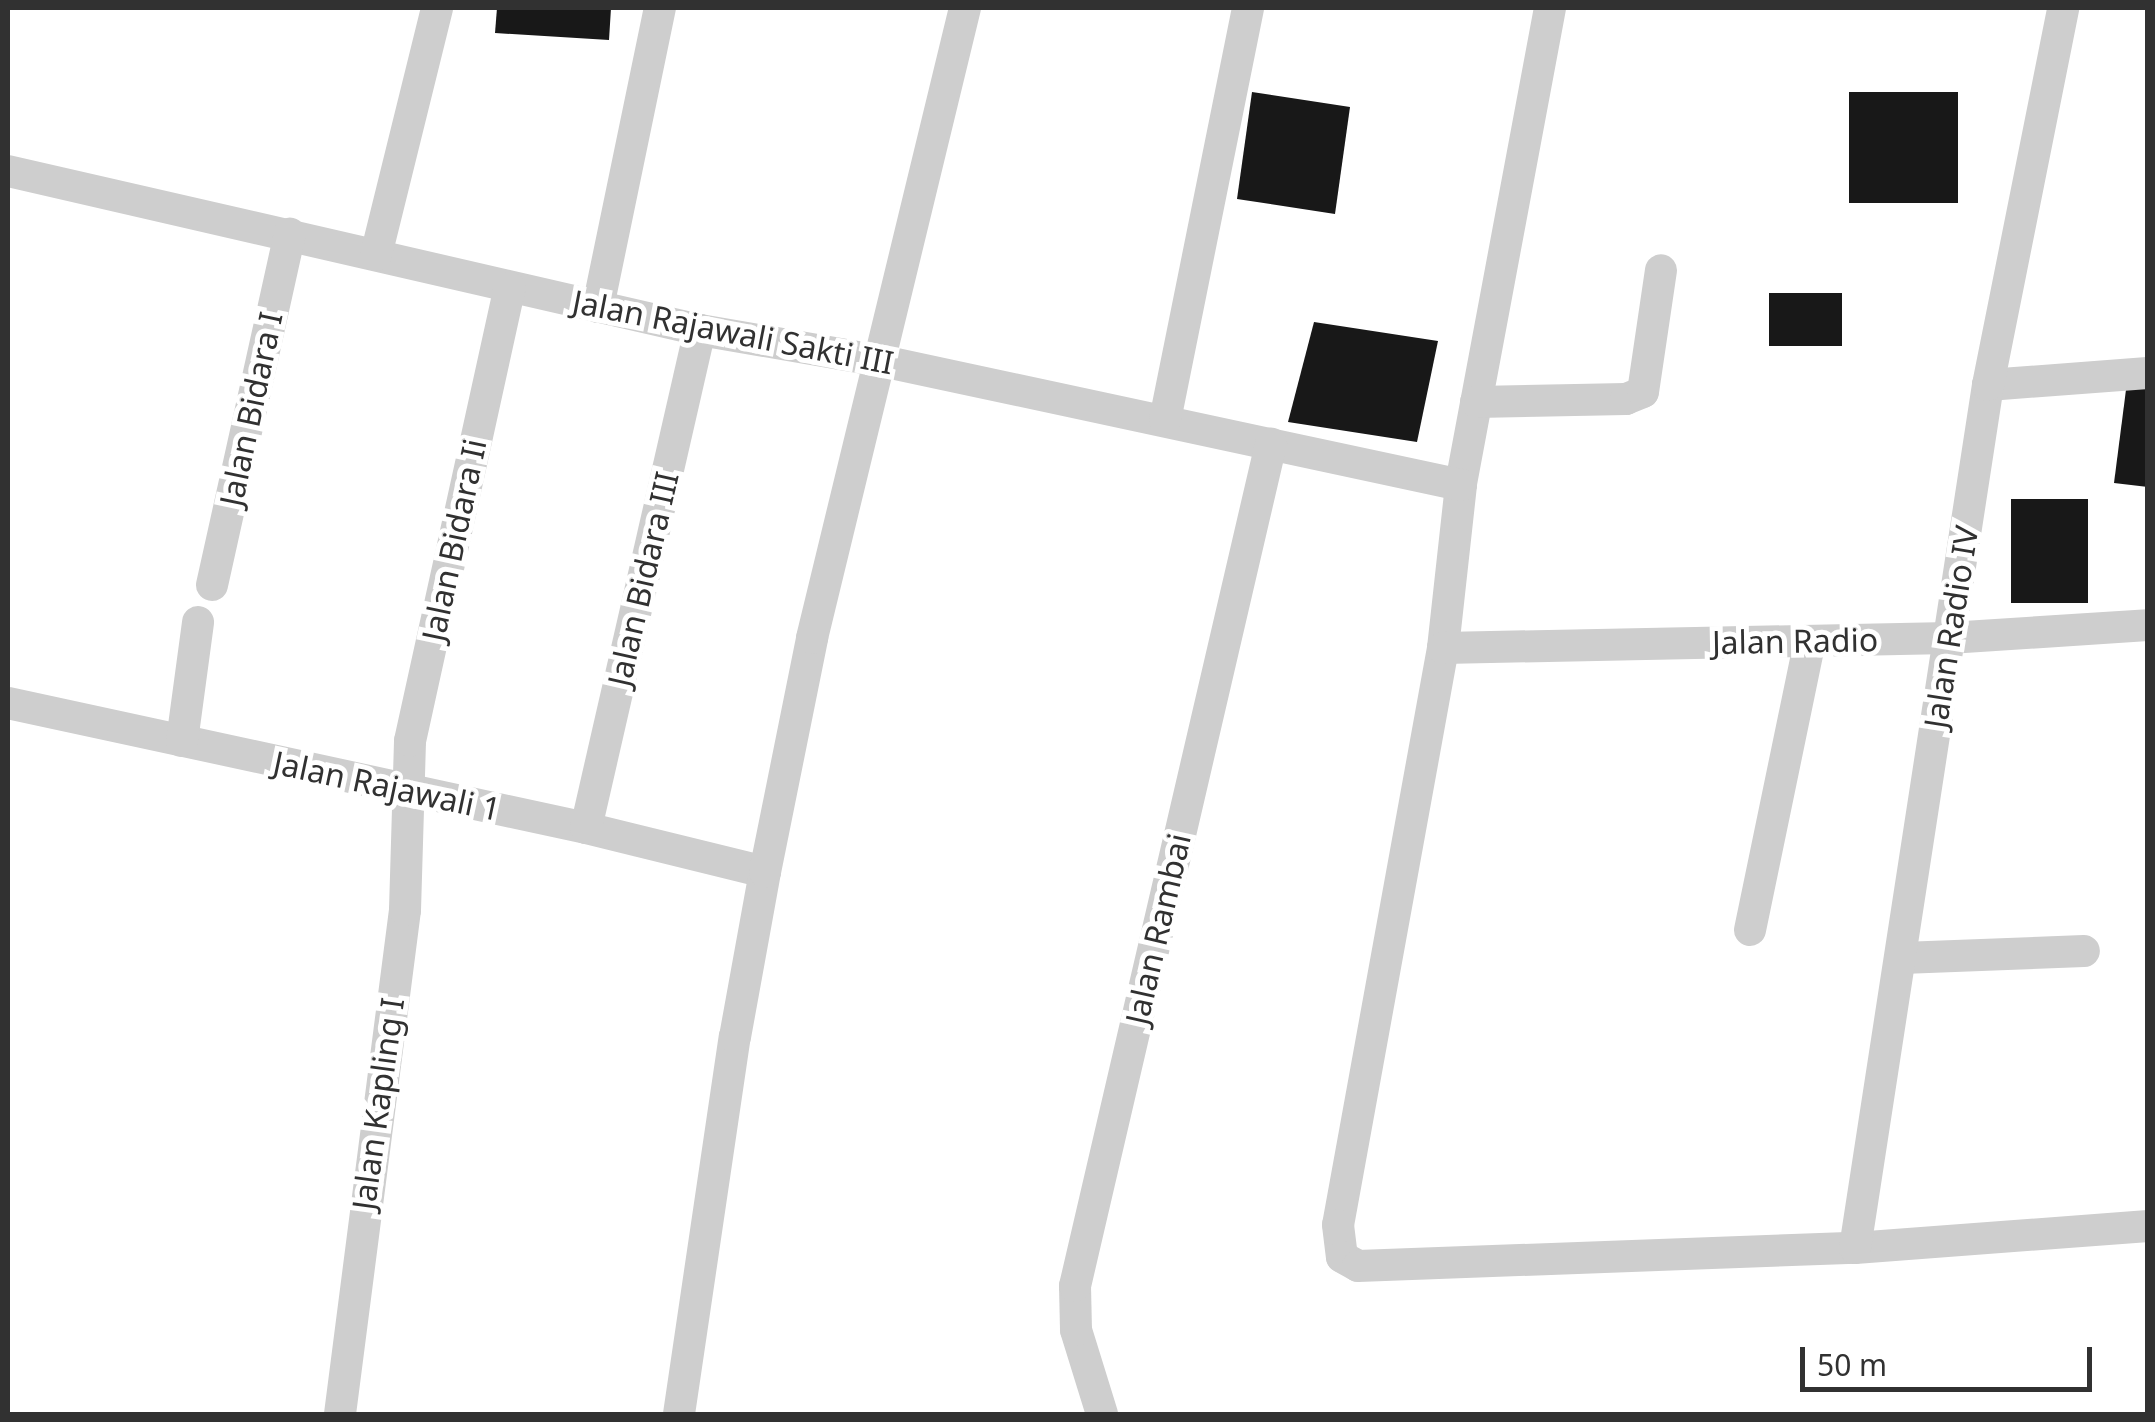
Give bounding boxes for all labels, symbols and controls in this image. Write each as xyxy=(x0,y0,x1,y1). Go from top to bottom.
street label: Jalan Rajawali Sakti III xyxy=(569,282,897,382)
street label: Jalan Bidara I xyxy=(212,308,290,510)
street label: Jalan Bidara Ii xyxy=(414,435,494,645)
street label: Jalan Bidara III xyxy=(600,468,686,690)
street label: Jalan Radio IV xyxy=(1916,523,1986,731)
street label: Jalan Radio xyxy=(1712,620,1878,662)
street label: Jalan Rajawali 1 xyxy=(270,743,504,829)
street label: Jalan Rambai xyxy=(1117,830,1199,1028)
street label: Jalan Kapling I xyxy=(344,996,412,1212)
scale bar xyxy=(1805,1327,2098,1389)
text: 50 m xyxy=(1817,1344,1887,1385)

